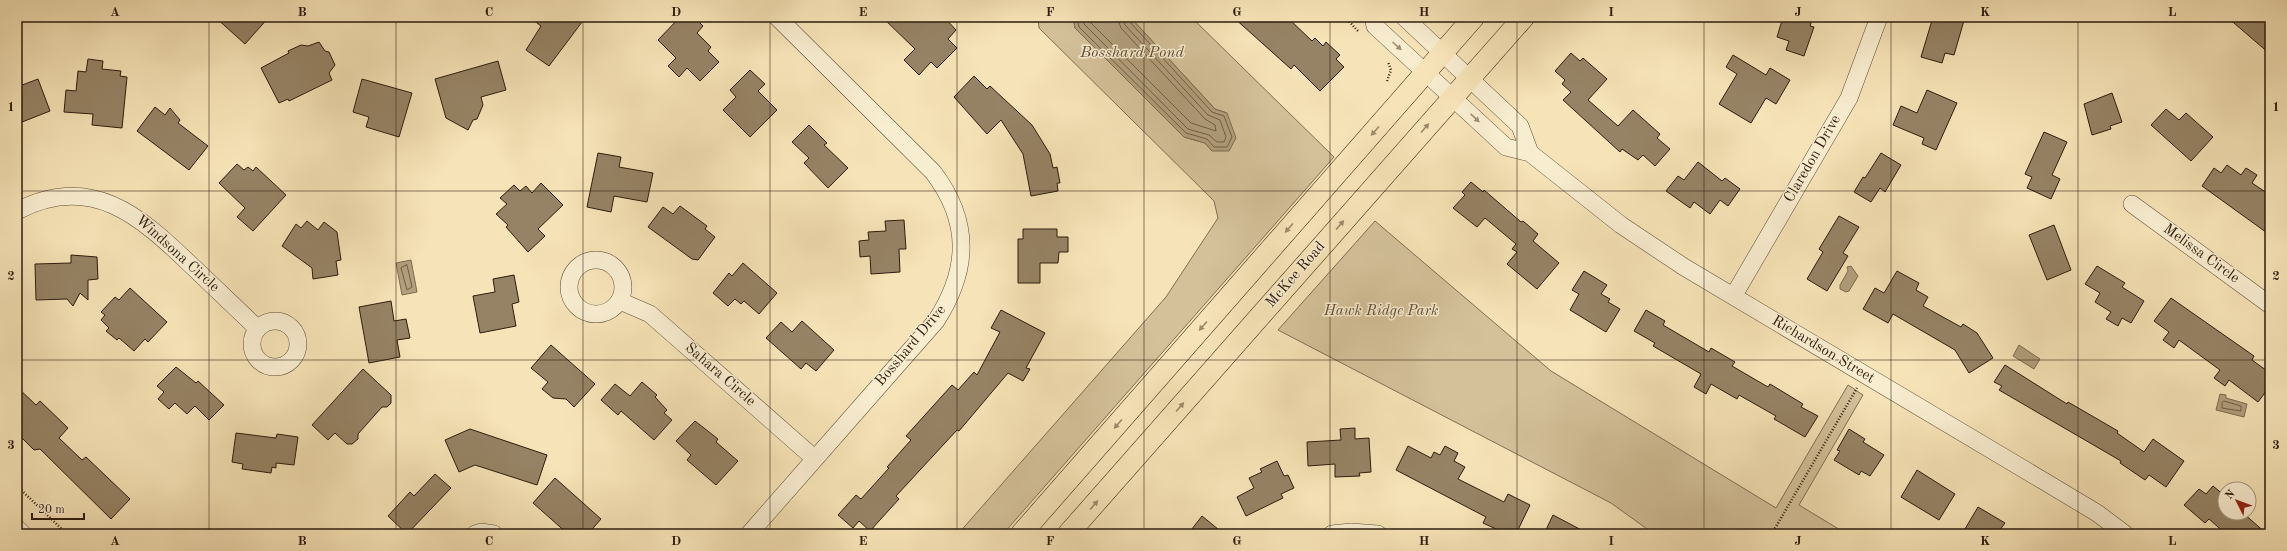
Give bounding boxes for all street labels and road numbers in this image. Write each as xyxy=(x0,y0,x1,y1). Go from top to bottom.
street label: Claredon Drive xyxy=(1782,113,1844,205)
street label: Windsona Circle xyxy=(132,213,222,295)
street label: Melissa Circle xyxy=(2160,221,2242,287)
street label: McKee Road xyxy=(1263,239,1329,311)
street label: Bosshard Drive xyxy=(873,303,949,389)
street label: Richardson Street xyxy=(1769,313,1877,387)
street label: Sahara Circle xyxy=(682,341,758,410)

